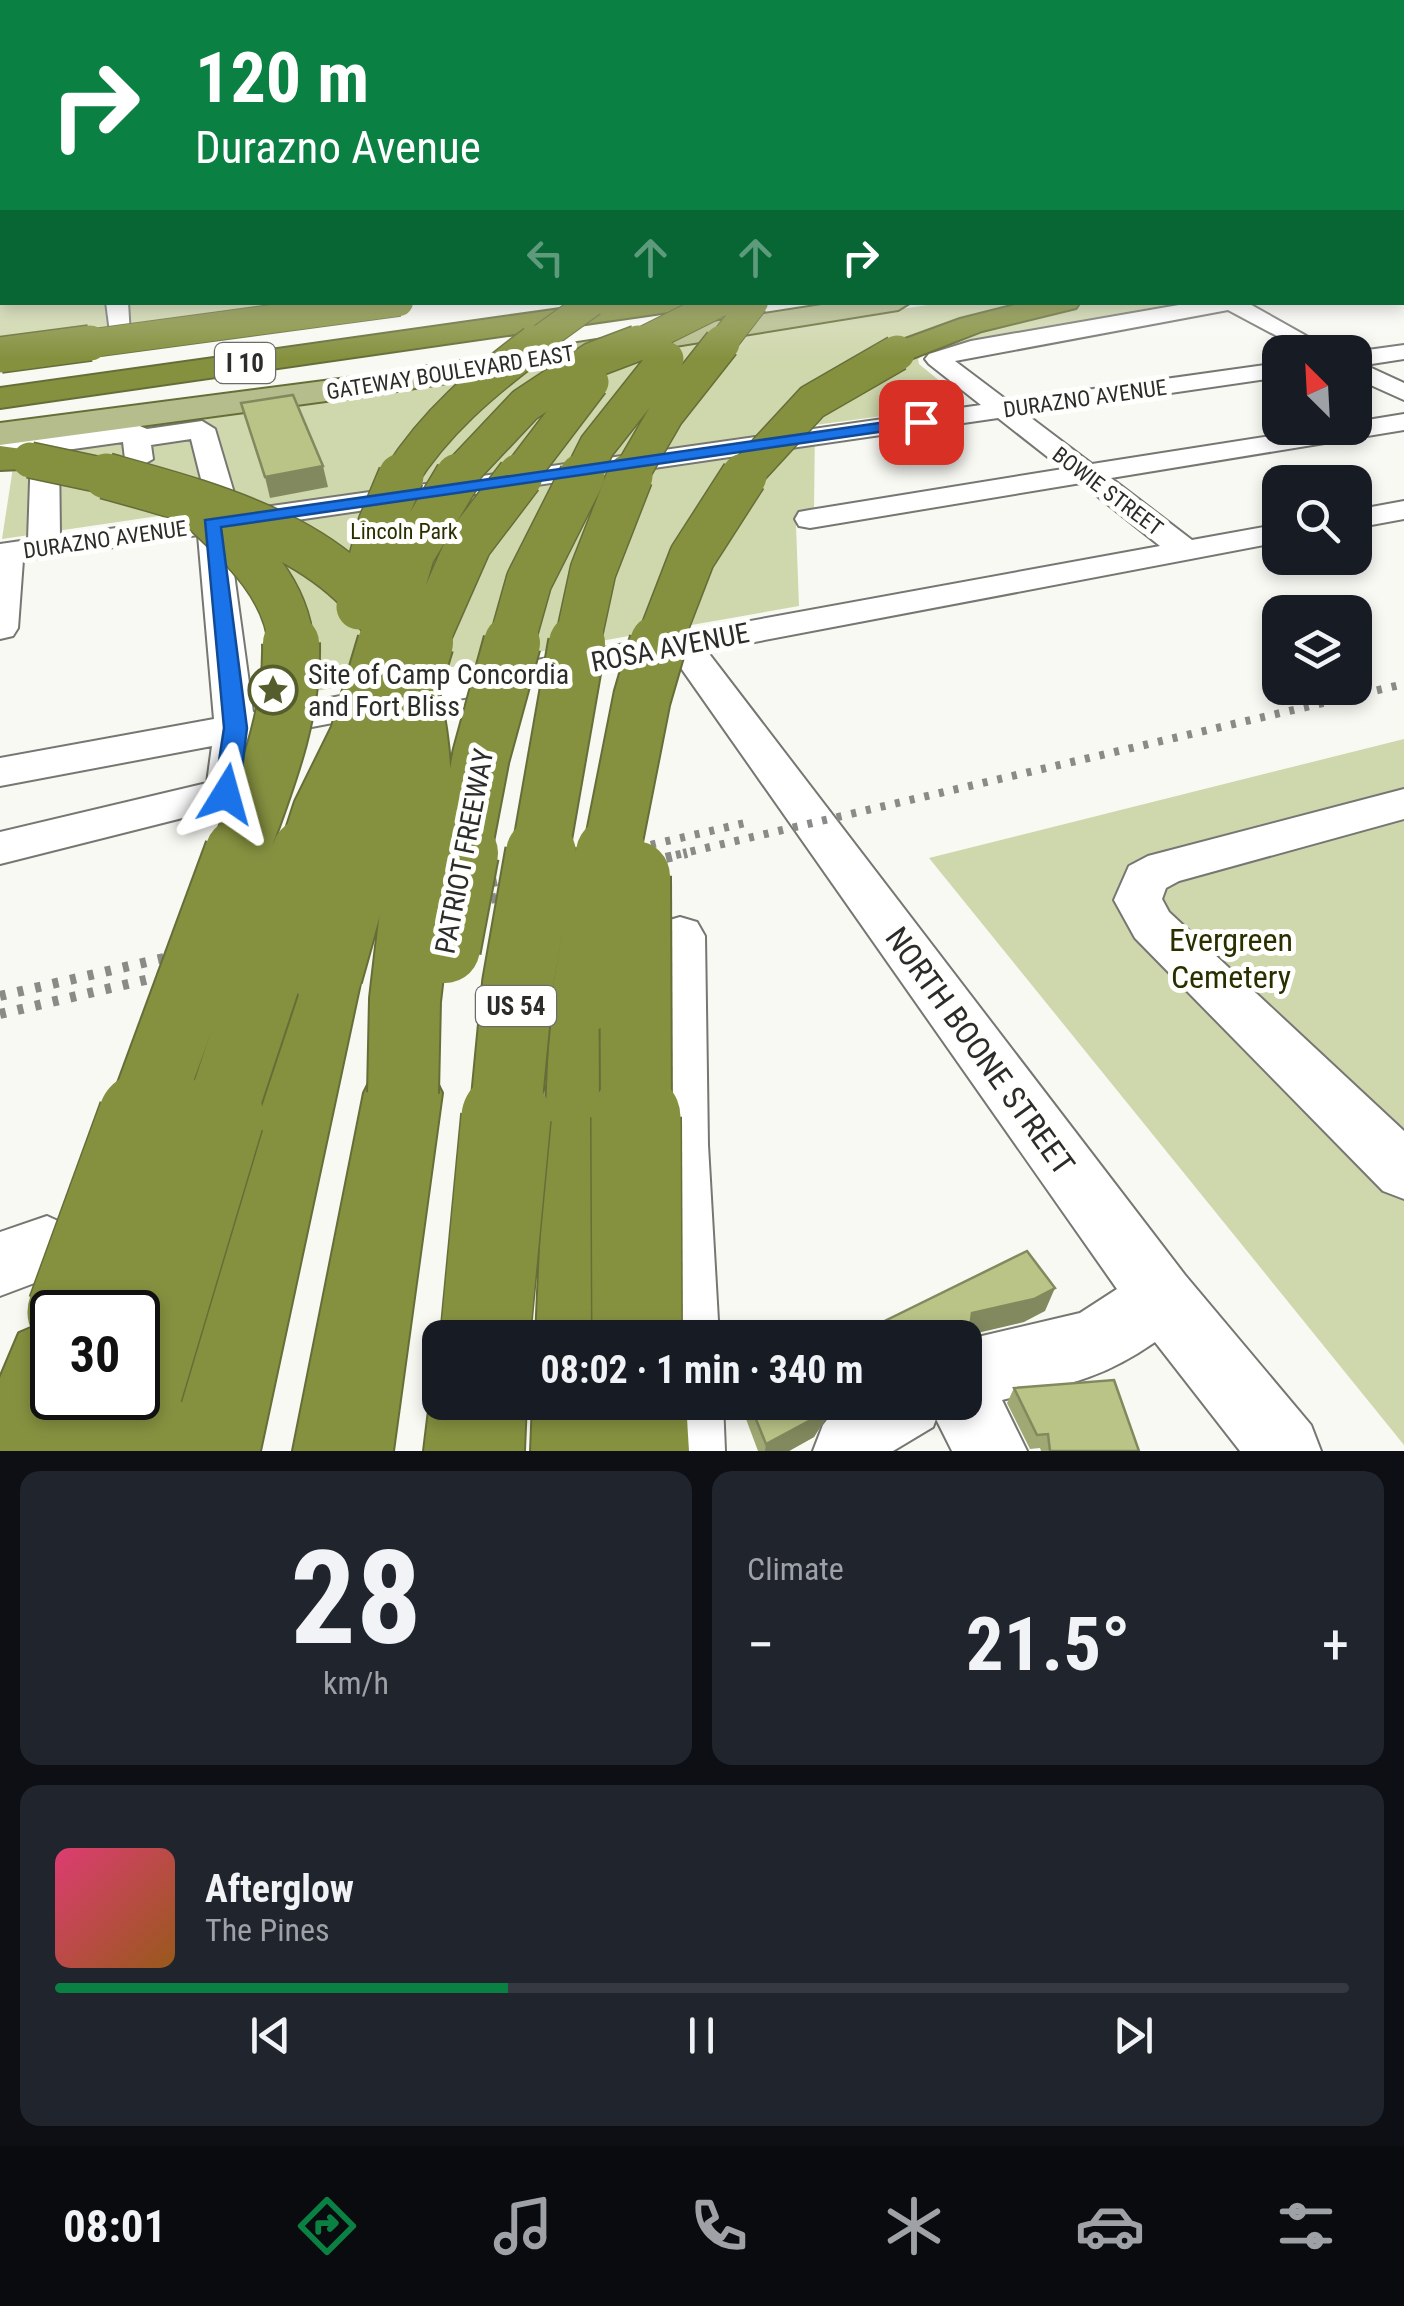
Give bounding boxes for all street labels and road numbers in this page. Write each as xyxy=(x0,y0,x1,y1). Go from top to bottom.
street label: GATEWAY BOULEVARD EAST xyxy=(325,341,576,404)
road number: I 10 xyxy=(215,343,275,383)
street label: DURAZNO AVENUE xyxy=(1002,375,1168,422)
street label: BOWIE STREET xyxy=(1048,442,1168,541)
street label: DURAZNO AVENUE xyxy=(22,516,188,563)
street label: ROSA AVENUE xyxy=(588,616,752,679)
street label: PATRIOT FREEWAY xyxy=(428,746,501,956)
street label: NORTH BOONE STREET xyxy=(877,920,1083,1182)
road number: US 54 xyxy=(476,986,556,1026)

